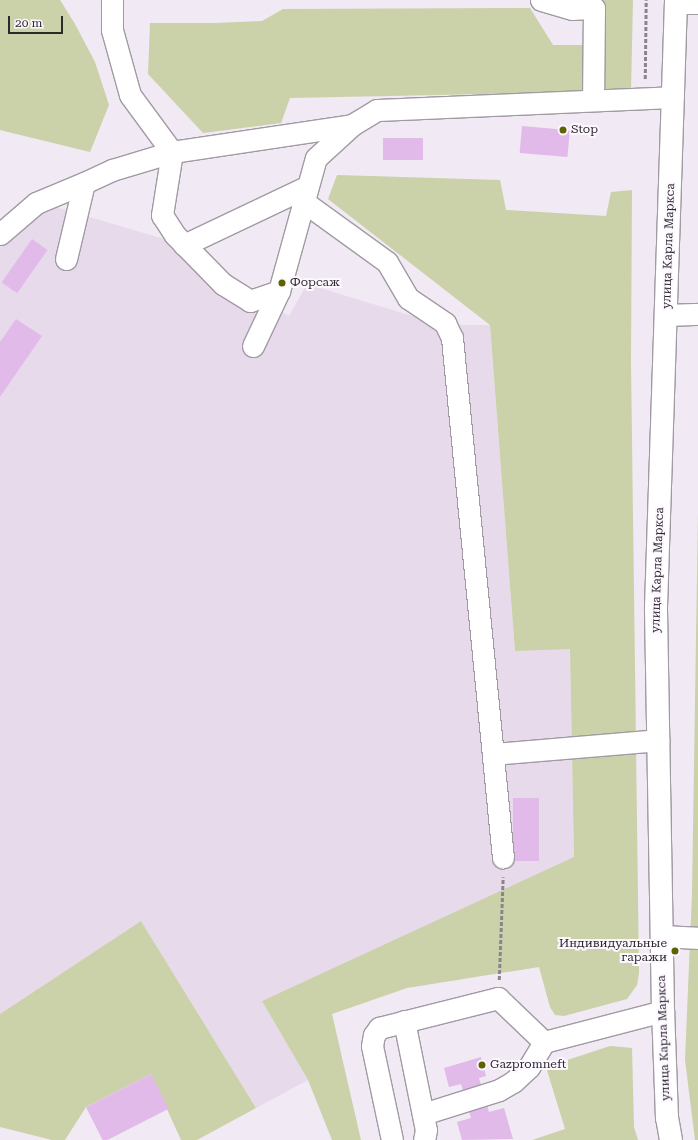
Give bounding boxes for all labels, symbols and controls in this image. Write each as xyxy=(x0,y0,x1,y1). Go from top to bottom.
scale bar xyxy=(10,8,65,34)
text: 20 m xyxy=(15,16,42,30)
place label: Stop xyxy=(571,123,598,137)
marker: Stop xyxy=(558,125,568,135)
street label: улица Карла Маркса xyxy=(660,183,678,309)
place label: Форсаж xyxy=(290,276,340,290)
marker: Форсаж xyxy=(277,278,287,288)
street label: улица Карла Маркса xyxy=(649,507,667,633)
place label: Индивидуальные гаражи xyxy=(559,937,667,965)
marker: Индивидуальные гаражи xyxy=(670,946,680,956)
street label: улица Карла Маркса xyxy=(655,975,673,1101)
place label: Gazpromneft xyxy=(490,1058,566,1072)
marker: Gazpromneft xyxy=(477,1060,487,1070)

